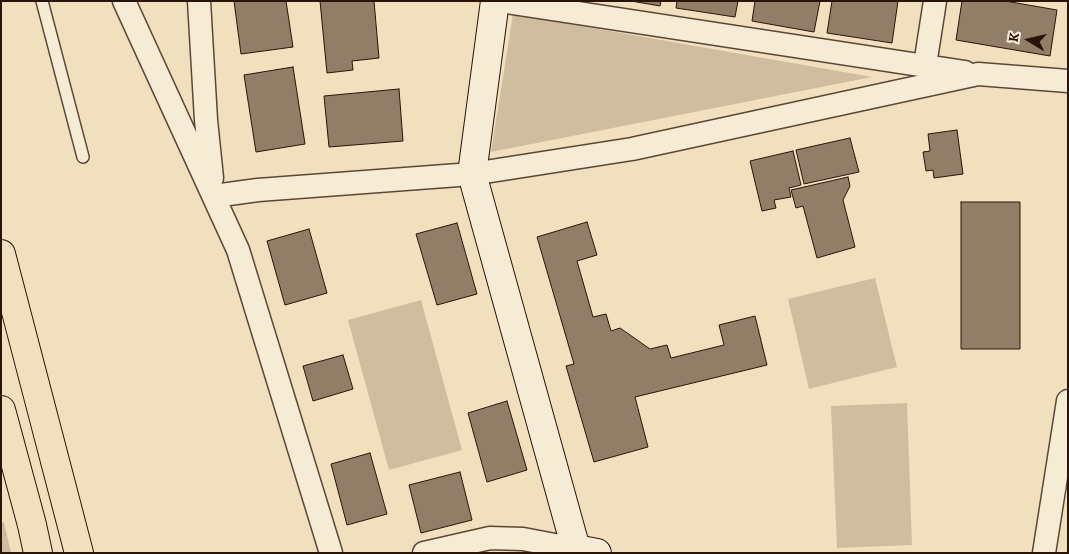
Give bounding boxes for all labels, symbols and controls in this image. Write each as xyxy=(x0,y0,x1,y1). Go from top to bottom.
north arrow xyxy=(1004,15,1054,65)
text: K xyxy=(1004,32,1024,44)

